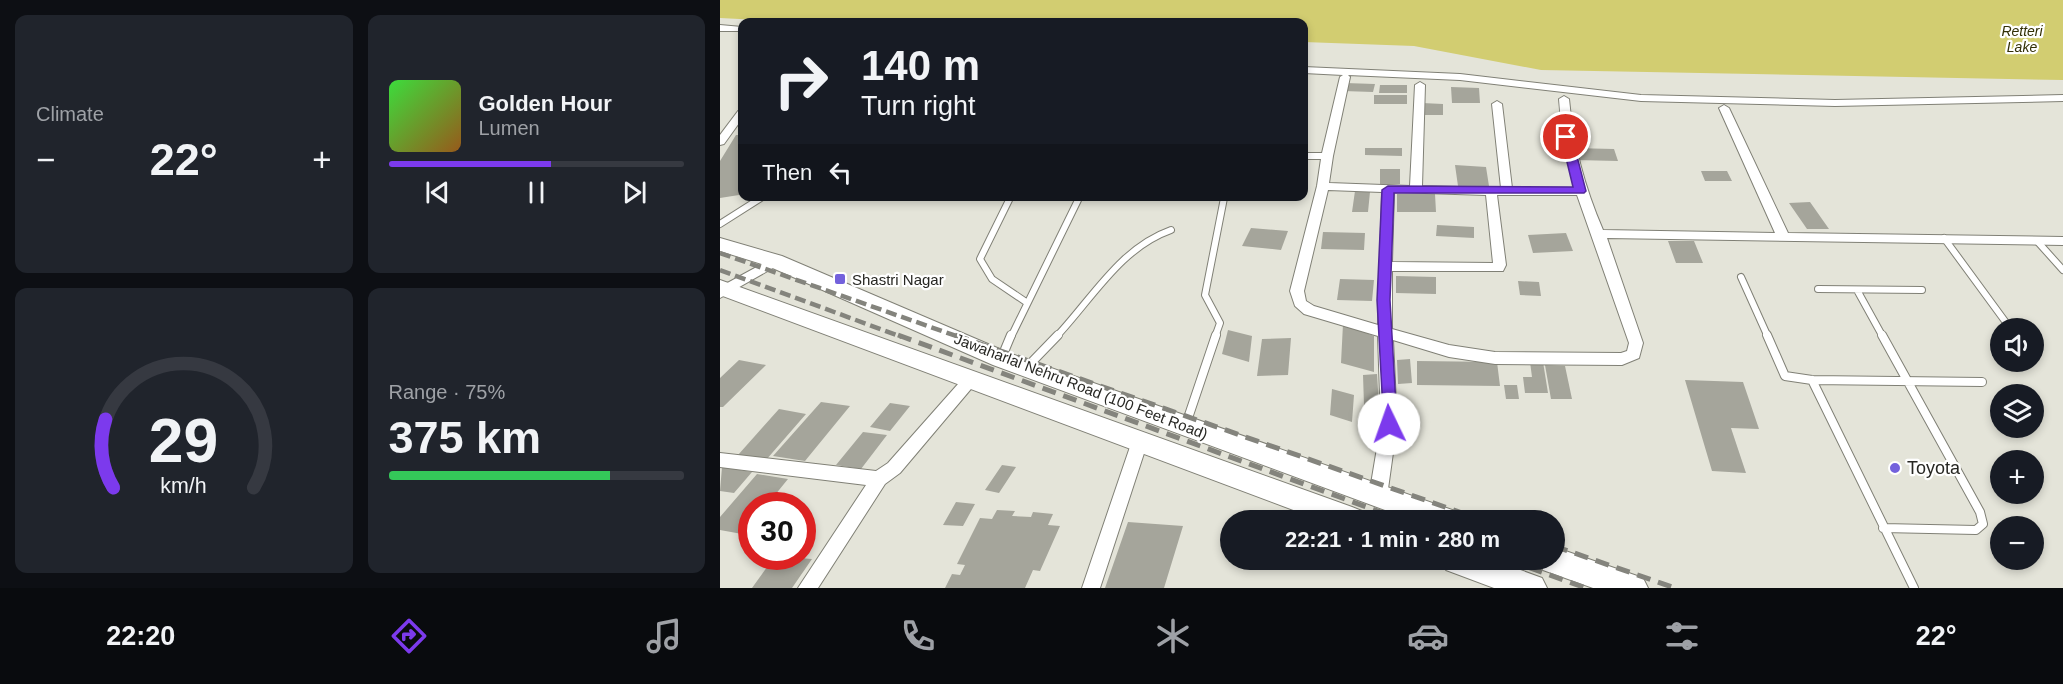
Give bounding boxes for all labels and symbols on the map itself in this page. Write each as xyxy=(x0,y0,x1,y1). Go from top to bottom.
water label: Retteri Lake xyxy=(2001,23,2044,55)
pin xyxy=(1540,111,1591,162)
place label: Shastri Nagar xyxy=(852,271,944,288)
marker: Shastri Nagar xyxy=(833,272,847,286)
street label: Jawaharlal Nehru Road (100 Feet Road) xyxy=(952,330,1210,442)
position arrow xyxy=(1357,392,1421,456)
place label: Toyota xyxy=(1907,458,1961,478)
marker: Toyota xyxy=(1888,461,1902,475)
speed limit sign: 30 xyxy=(738,492,816,570)

